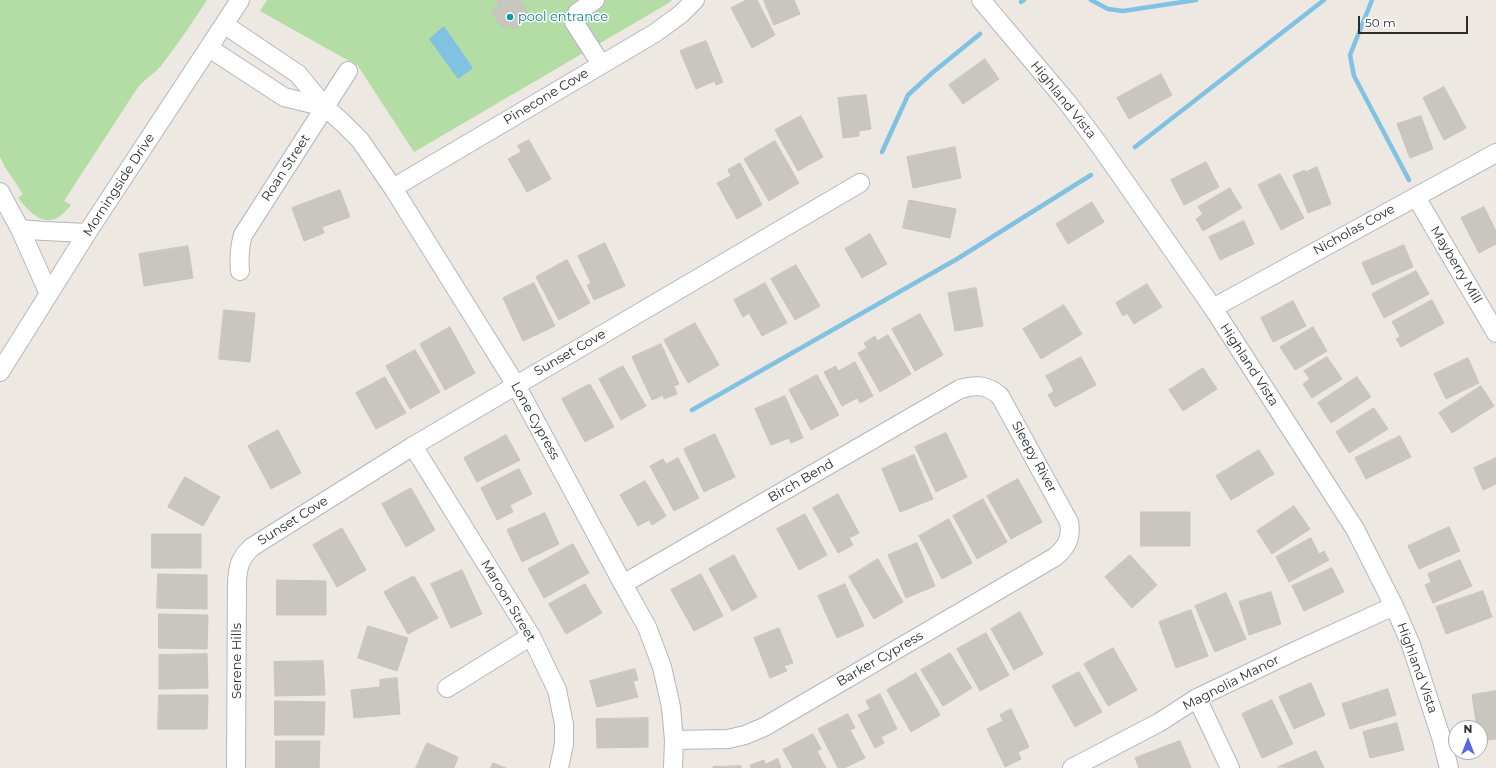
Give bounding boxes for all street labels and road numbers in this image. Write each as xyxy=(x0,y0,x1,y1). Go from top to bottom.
street label: Highland Vista xyxy=(1027,58,1099,142)
street label: Pinecone Cove xyxy=(501,65,591,129)
street label: Morningside Drive xyxy=(80,131,158,239)
street label: Roan Street xyxy=(259,132,313,204)
street label: Nicholas Cove xyxy=(1311,201,1397,259)
street label: Mayberry Mill xyxy=(1427,224,1485,306)
street label: Highland Vista xyxy=(1217,321,1281,409)
street label: Sunset Cove xyxy=(531,326,609,380)
street label: Lone Cypress xyxy=(507,379,563,463)
street label: Sleepy River xyxy=(1008,419,1060,495)
street label: Birch Bend xyxy=(765,456,837,506)
street label: Sunset Cove xyxy=(255,493,331,549)
street label: Maroon Street xyxy=(477,557,539,645)
street label: Highland Vista xyxy=(1393,621,1441,715)
street label: Serene Hills xyxy=(229,623,245,699)
street label: Barker Cypress xyxy=(834,628,926,690)
street label: Magnolia Manor xyxy=(1180,652,1282,714)

